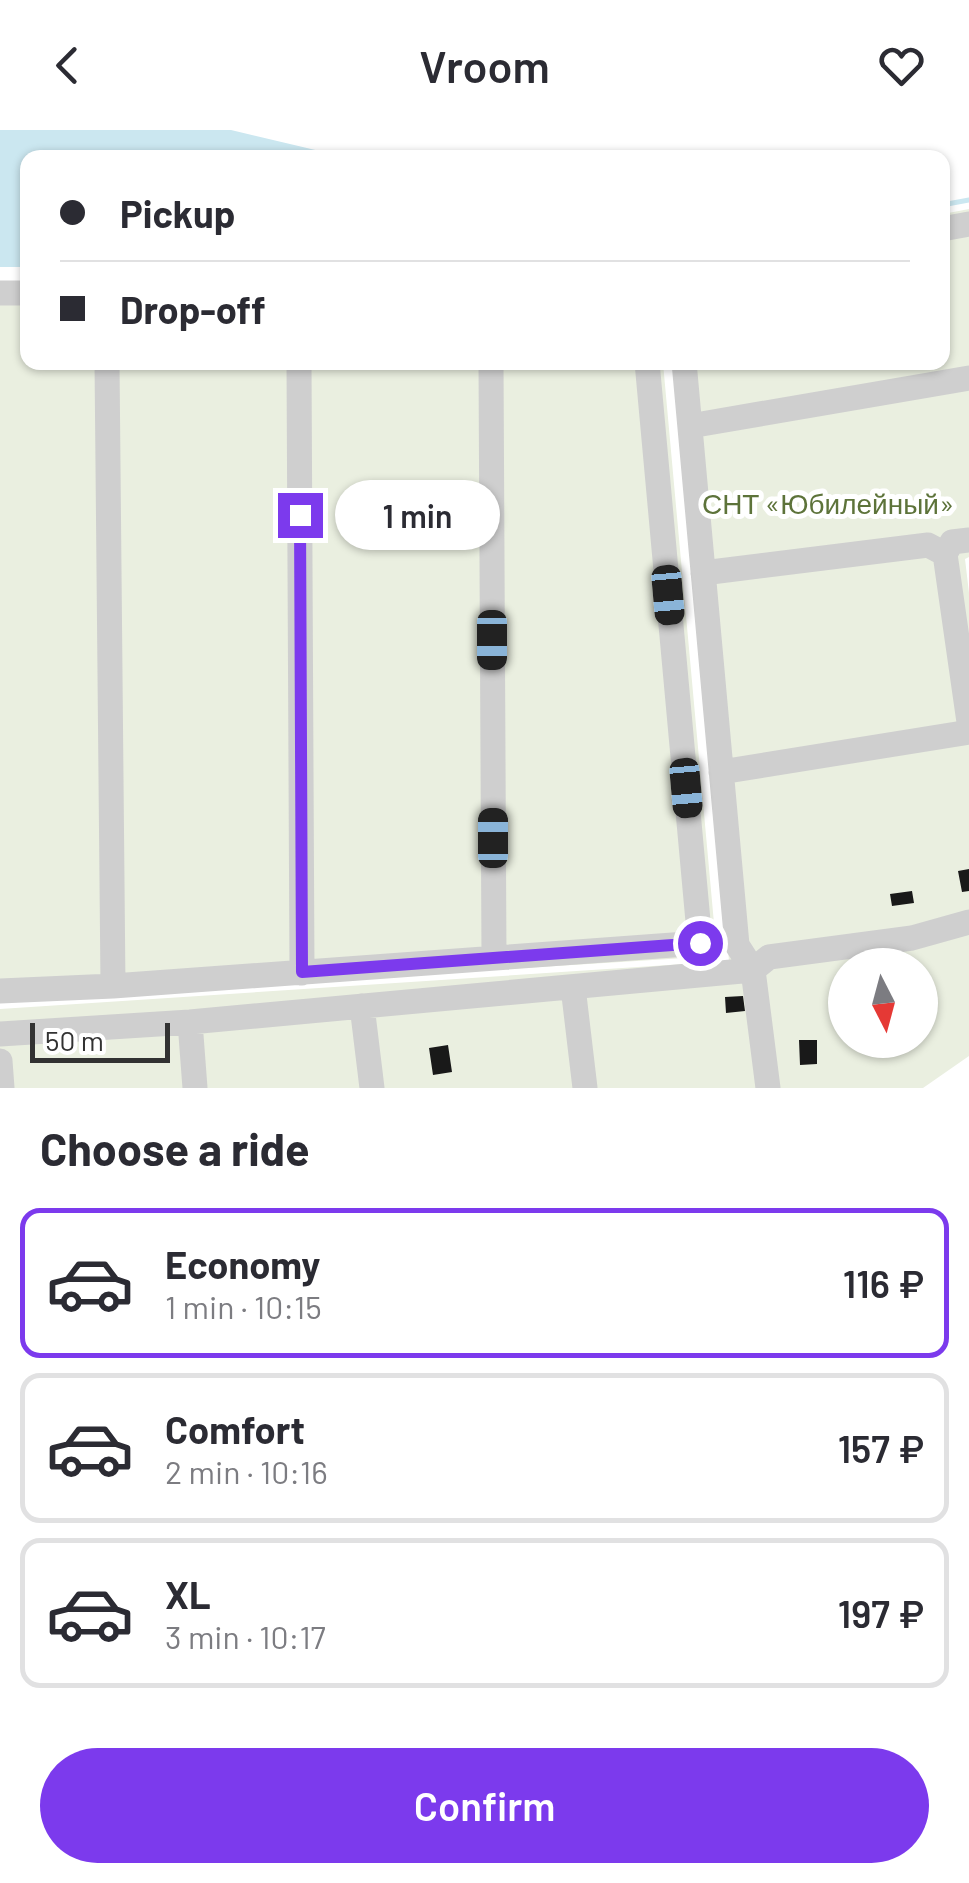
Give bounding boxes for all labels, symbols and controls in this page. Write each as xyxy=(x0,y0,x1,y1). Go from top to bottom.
icon: back xyxy=(40,38,95,93)
text: Vroom xyxy=(419,38,550,92)
icon: heart xyxy=(874,38,929,93)
text: Pickup xyxy=(120,190,235,236)
text: Drop-off xyxy=(120,286,266,332)
callout: 1 min xyxy=(335,480,500,550)
park label: СНТ «Юбилейный» xyxy=(702,486,954,520)
route end xyxy=(278,493,323,538)
text: 1 min xyxy=(383,496,452,534)
car xyxy=(650,564,686,626)
car xyxy=(477,610,507,670)
car xyxy=(668,757,704,819)
car xyxy=(478,808,508,868)
route start xyxy=(678,921,723,966)
north arrow xyxy=(828,948,938,1058)
map controls xyxy=(828,948,938,1058)
scale bar xyxy=(30,1018,170,1063)
text: 50 m xyxy=(45,1023,104,1057)
text: Choose a ride xyxy=(40,1121,310,1175)
icon: car xyxy=(45,1238,135,1328)
text: Economy xyxy=(165,1241,320,1287)
text: 116 ₽ xyxy=(843,1260,924,1306)
text: 1 min · 10:15 xyxy=(165,1287,322,1325)
icon: car xyxy=(45,1403,135,1493)
text: Comfort xyxy=(165,1406,305,1452)
text: 157 ₽ xyxy=(838,1425,924,1471)
text: 2 min · 10:16 xyxy=(165,1452,328,1490)
icon: car xyxy=(45,1568,135,1658)
text: XL xyxy=(165,1571,211,1617)
text: 197 ₽ xyxy=(838,1590,924,1636)
text: 3 min · 10:17 xyxy=(165,1617,326,1655)
button: Confirm xyxy=(40,1748,929,1863)

